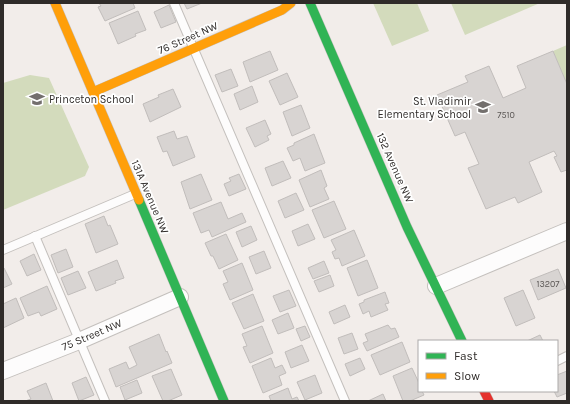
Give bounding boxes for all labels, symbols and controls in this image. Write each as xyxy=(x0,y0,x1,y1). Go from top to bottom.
street label: 76 Street NW xyxy=(156,19,220,57)
school or university icon: Princeton School xyxy=(28,90,46,108)
place label: Princeton School xyxy=(49,93,134,106)
place label: St. Vladimir Elementary School xyxy=(378,95,471,121)
school or university icon: St. Vladimir Elementary School xyxy=(474,98,492,116)
house number: 7510 xyxy=(497,110,515,120)
street label: 132 Avenue NW xyxy=(374,131,416,205)
street label: 131A Avenue NW xyxy=(129,158,171,236)
house number: 13207 xyxy=(536,279,560,289)
street label: 75 Street NW xyxy=(60,316,124,354)
legend xyxy=(418,340,558,392)
text: Fast xyxy=(454,349,478,363)
text: Slow xyxy=(454,369,480,383)

